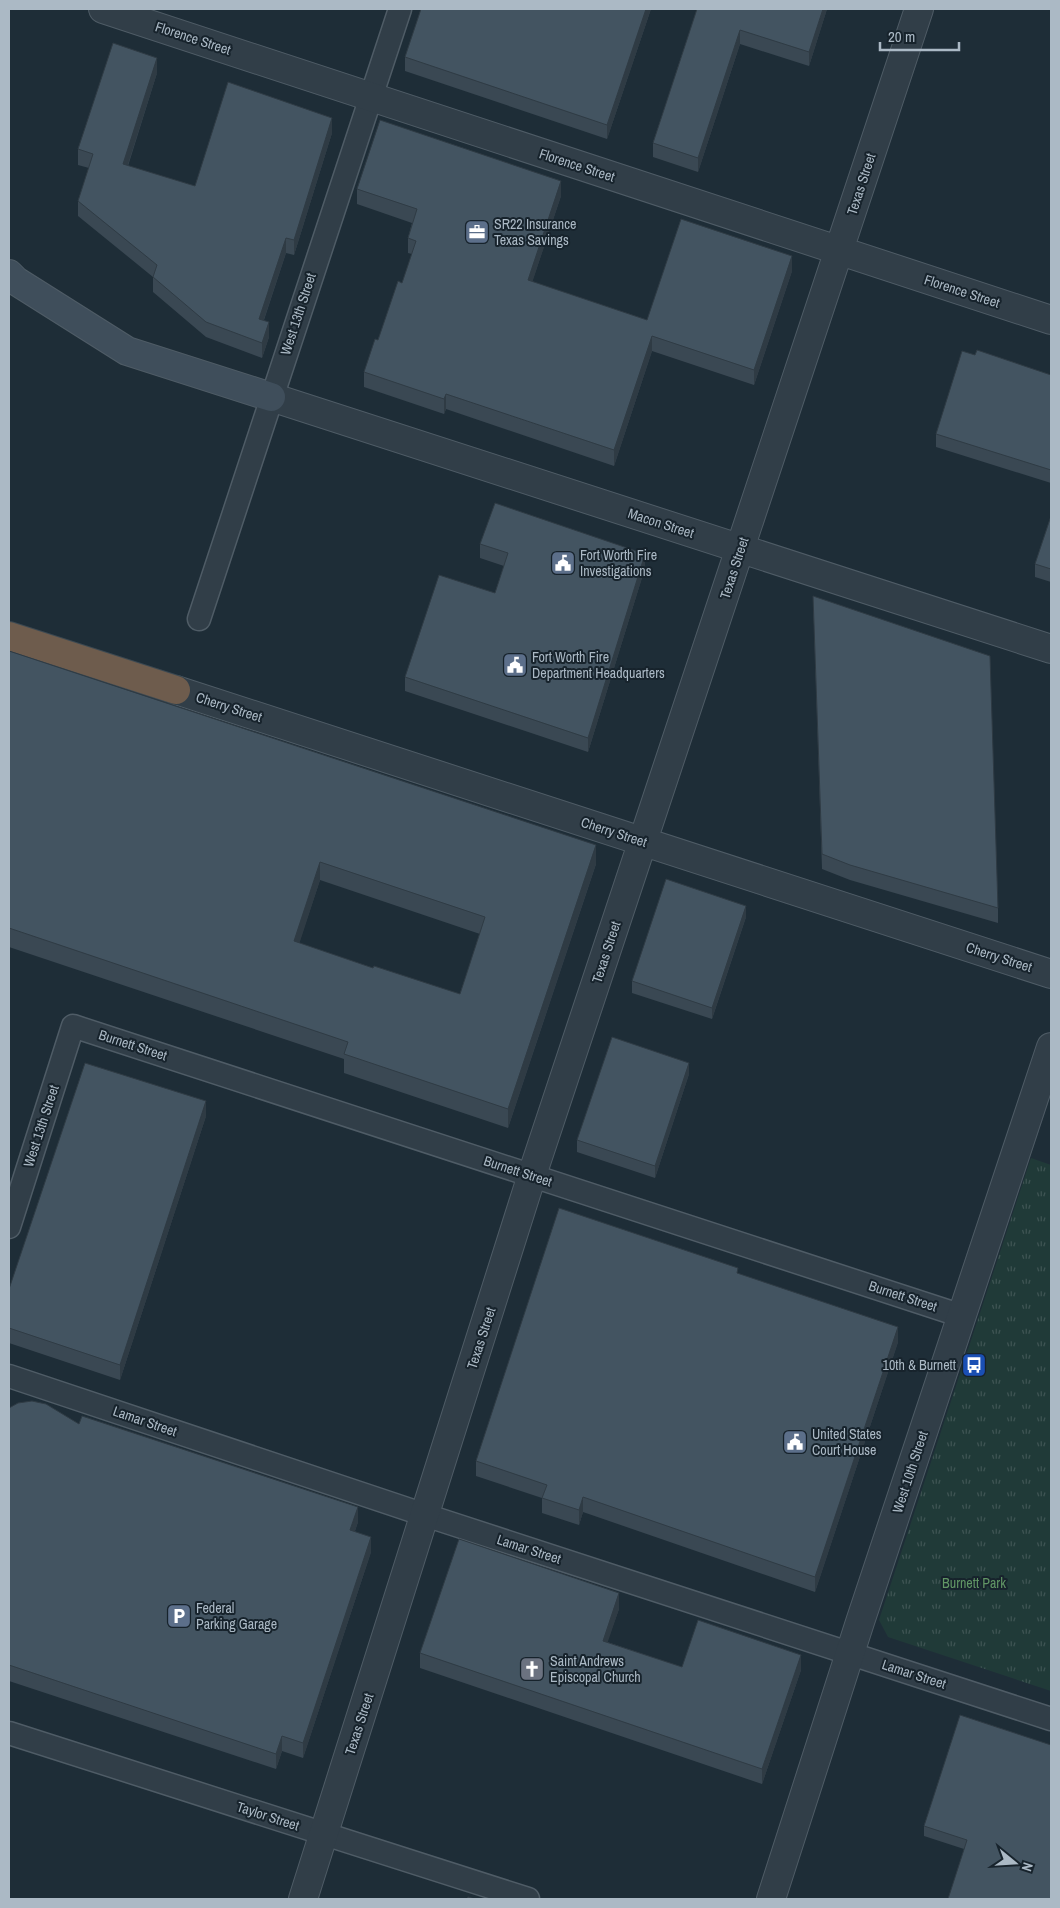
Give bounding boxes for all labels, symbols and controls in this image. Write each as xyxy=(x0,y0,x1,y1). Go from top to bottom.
street label: Florence Street xyxy=(153,17,233,59)
scale bar xyxy=(880,20,959,52)
text: 20 m xyxy=(888,26,915,47)
street label: Florence Street xyxy=(537,144,617,186)
street label: Texas Street xyxy=(843,151,879,217)
place label: SR22 Insurance Texas Savings xyxy=(494,215,576,249)
office icon: SR22 Insurance Texas Savings xyxy=(464,219,490,245)
street label: Florence Street xyxy=(922,270,1002,312)
street label: West 13th Street xyxy=(276,271,320,357)
street label: Macon Street xyxy=(626,504,696,542)
street label: Texas Street xyxy=(716,535,752,601)
place label: Fort Worth Fire Investigations xyxy=(580,546,657,580)
public building icon: Fort Worth Fire Investigations xyxy=(550,550,576,576)
place label: Fort Worth Fire Department Headquarters xyxy=(532,648,665,682)
public building icon: Fort Worth Fire Department Headquarters xyxy=(502,652,528,678)
street label: Cherry Street xyxy=(194,688,264,726)
street label: Cherry Street xyxy=(579,813,649,851)
street label: Texas Street xyxy=(588,919,624,985)
street label: Cherry Street xyxy=(964,938,1034,976)
street label: Burnett Street xyxy=(97,1025,169,1065)
street label: West 13th Street xyxy=(19,1083,63,1169)
street label: Burnett Street xyxy=(482,1151,554,1191)
street label: Burnett Street xyxy=(867,1276,939,1316)
street label: Texas Street xyxy=(463,1305,499,1371)
bus stop icon: 10th & Burnett xyxy=(961,1352,987,1378)
place label: 10th & Burnett xyxy=(883,1356,956,1374)
street label: Lamar Street xyxy=(111,1402,179,1440)
place label: United States Court House xyxy=(812,1425,882,1459)
public building icon: United States Court House xyxy=(782,1429,808,1455)
street label: West 10th Street xyxy=(888,1429,932,1515)
street label: Lamar Street xyxy=(495,1530,563,1568)
park label: Burnett Park xyxy=(942,1574,1006,1592)
place label: Federal Parking Garage xyxy=(196,1599,277,1633)
parking icon: Federal Parking Garage xyxy=(166,1603,192,1629)
place label: Saint Andrews Episcopal Church xyxy=(550,1652,641,1686)
street label: Lamar Street xyxy=(880,1655,948,1693)
church icon: Saint Andrews Episcopal Church xyxy=(519,1656,545,1682)
street label: Texas Street xyxy=(341,1691,377,1757)
street label: Taylor Street xyxy=(234,1797,302,1835)
north arrow xyxy=(990,1838,1040,1888)
text: N xyxy=(1018,1860,1037,1874)

